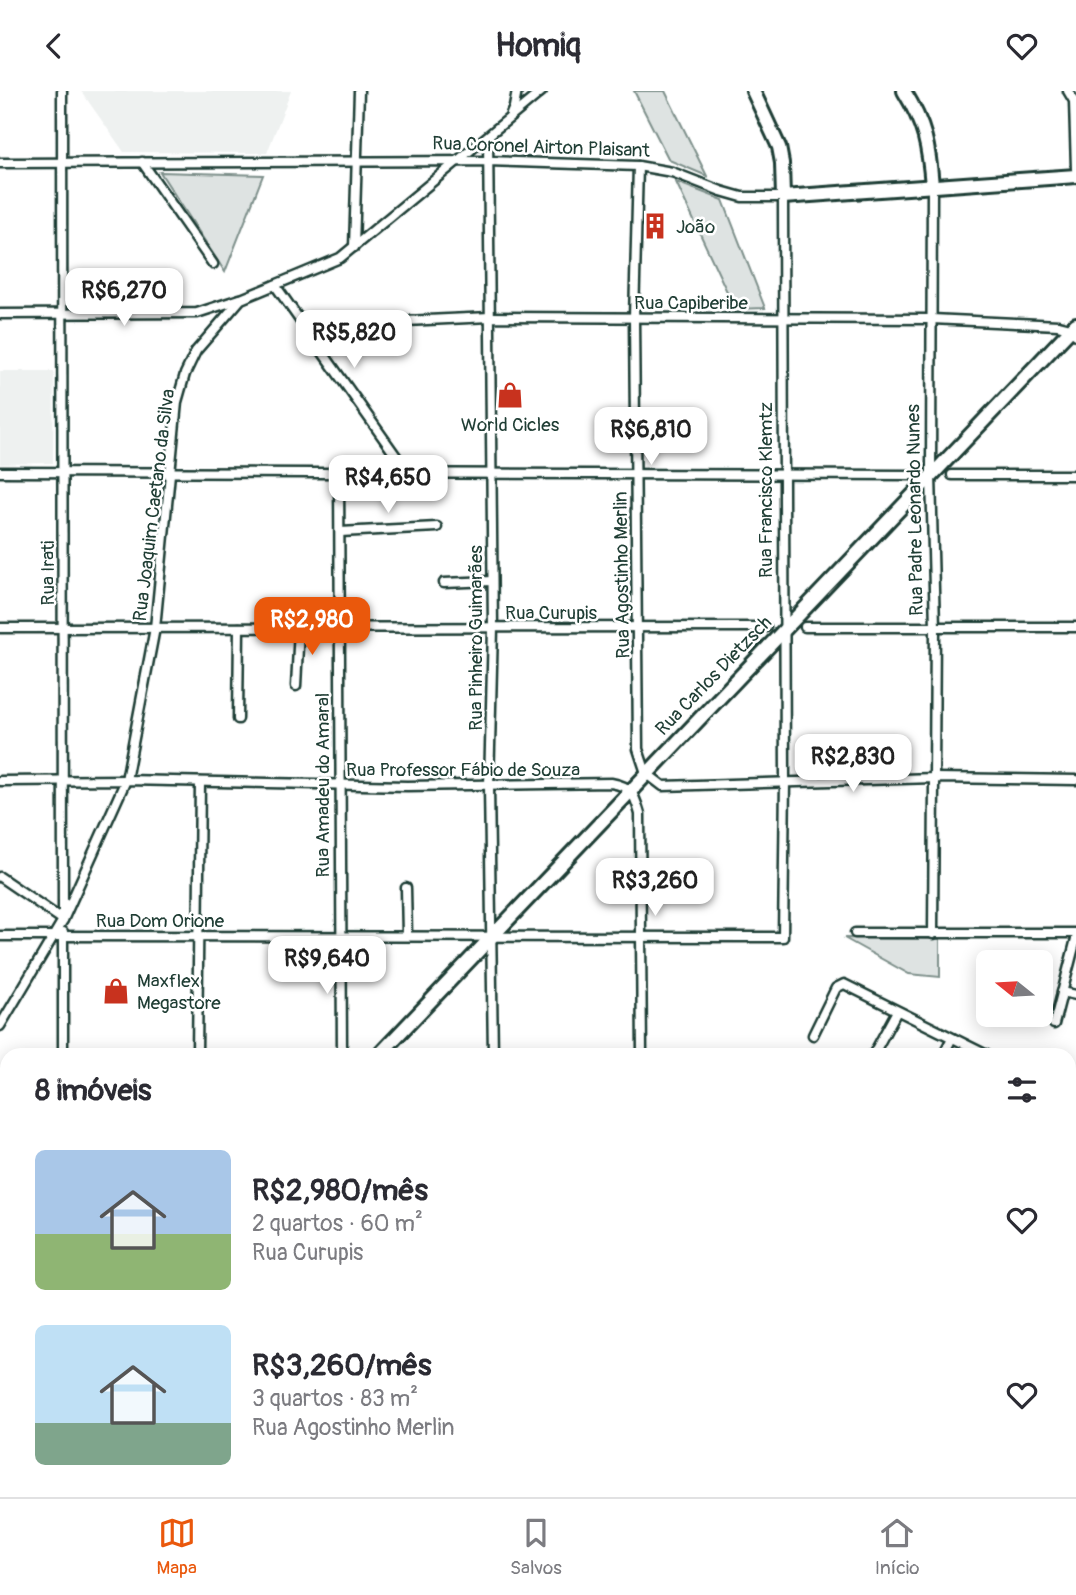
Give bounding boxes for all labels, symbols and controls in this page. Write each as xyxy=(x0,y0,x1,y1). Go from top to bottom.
text: Homiq xyxy=(495,26,581,66)
icon: back xyxy=(35,27,73,65)
icon: heart xyxy=(1003,27,1041,65)
street label: Rua Coronel Airton Plaisant xyxy=(432,131,651,163)
building icon: João xyxy=(640,211,670,241)
place label: João xyxy=(676,215,715,239)
pin: R$6,270 xyxy=(59,268,189,328)
text: R$6,270 xyxy=(81,276,167,305)
street label: Rua Capiberibe xyxy=(634,291,749,315)
pin: R$5,820 xyxy=(289,310,419,370)
text: R$5,820 xyxy=(312,318,396,347)
shop icon: World Cicles xyxy=(495,380,525,410)
street label: Rua Joaquim Caetano da Silva xyxy=(128,387,180,623)
street label: Rua Francisco Klemtz xyxy=(754,402,778,578)
street label: Rua Padre Leonardo Nunes xyxy=(901,403,929,616)
pin: R$6,810 xyxy=(586,407,716,467)
place label: World Cicles xyxy=(461,413,560,437)
text: R$6,810 xyxy=(610,415,692,444)
pin: R$4,650 xyxy=(323,455,453,515)
text: R$4,650 xyxy=(345,463,431,492)
street label: Rua Agostinho Merlin xyxy=(609,491,635,659)
street label: Rua Irati xyxy=(36,541,60,605)
street label: Rua Pinheiro Guimarães xyxy=(464,545,488,731)
pin: R$2,980 xyxy=(247,597,377,657)
street label: Rua Curupis xyxy=(505,601,597,625)
text: R$2,980 xyxy=(270,605,354,634)
street label: Rua Carlos Dietzsch xyxy=(650,611,777,741)
street label: Rua Amadeu do Amaral xyxy=(311,693,335,877)
pin: R$2,830 xyxy=(788,735,918,794)
text: R$2,830 xyxy=(811,742,895,771)
street label: Rua Professor Fábio de Souza xyxy=(346,758,580,782)
pin: R$3,260 xyxy=(590,859,720,918)
text: R$3,260 xyxy=(612,866,698,895)
street label: Rua Dom Orione xyxy=(96,909,225,933)
pin: R$9,640 xyxy=(262,937,392,996)
text: R$9,640 xyxy=(284,944,370,973)
north arrow xyxy=(976,950,1054,1027)
map controls xyxy=(976,950,1053,1027)
place label: Maxflex Megastore xyxy=(137,969,221,1015)
shop icon: Maxflex Megastore xyxy=(101,976,131,1006)
icon: filters xyxy=(1003,1071,1041,1109)
text: 8 imóveis xyxy=(35,1072,151,1109)
text: R$2,980/mês xyxy=(252,1172,428,1209)
icon: home xyxy=(91,1178,175,1262)
icon: heart xyxy=(1003,1201,1041,1239)
text: 2 quartos · 60 m² xyxy=(252,1209,423,1238)
text: Rua Curupis xyxy=(252,1238,363,1267)
text: R$3,260/mês xyxy=(252,1347,432,1384)
icon: home xyxy=(91,1353,175,1437)
icon: heart xyxy=(1003,1376,1041,1414)
text: 3 quartos · 83 m² xyxy=(252,1384,418,1413)
text: Rua Agostinho Merlin xyxy=(252,1413,454,1442)
tab: Mapa xyxy=(157,1514,197,1580)
tab: Salvos xyxy=(510,1514,562,1580)
tab: Início xyxy=(875,1514,919,1580)

